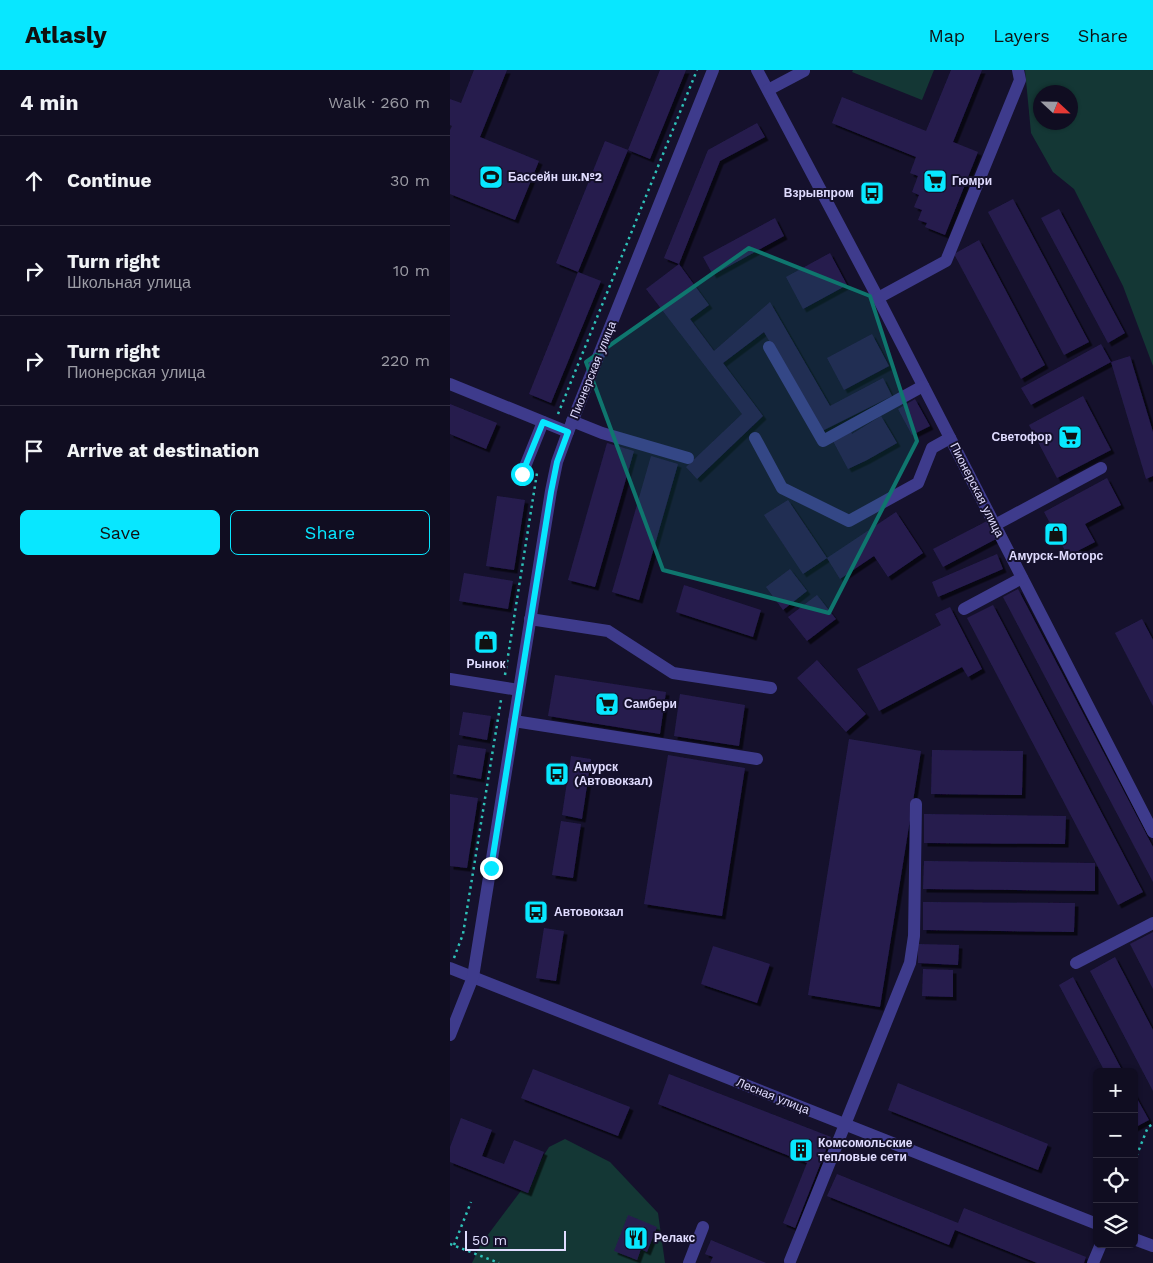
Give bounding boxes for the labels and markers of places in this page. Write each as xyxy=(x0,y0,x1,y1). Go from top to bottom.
sports icon: Бассейн шк.№2 xyxy=(478,164,504,190)
supermarket icon: Гюмри xyxy=(922,168,948,194)
place label: Бассейн шк.№2 xyxy=(508,170,602,184)
place label: Гюмри xyxy=(952,174,992,188)
bus stop icon: Взрывпром xyxy=(859,180,885,206)
place label: Взрывпром xyxy=(784,186,854,200)
supermarket icon: Светофор xyxy=(1057,424,1083,450)
place label: Светофор xyxy=(992,430,1052,444)
shop icon: Амурск-Моторс xyxy=(1043,521,1069,547)
place label: Амурск-Моторс xyxy=(1009,549,1103,563)
shop icon: Рынок xyxy=(473,629,499,655)
place label: Рынок xyxy=(467,657,506,671)
supermarket icon: Самбери xyxy=(594,691,620,717)
place label: Самбери xyxy=(624,697,677,711)
place label: Амурск (Автовокзал) xyxy=(574,760,653,788)
bus stop icon: Амурск (Автовокзал) xyxy=(544,761,570,787)
bus stop icon: Автовокзал xyxy=(523,899,549,925)
place label: Автовокзал xyxy=(554,905,624,919)
place label: Комсомольские тепловые сети xyxy=(818,1136,913,1164)
building icon: Комсомольские тепловые сети xyxy=(788,1137,814,1163)
restaurant icon: Релакс xyxy=(623,1225,649,1251)
place label: Релакс xyxy=(654,1231,696,1245)

